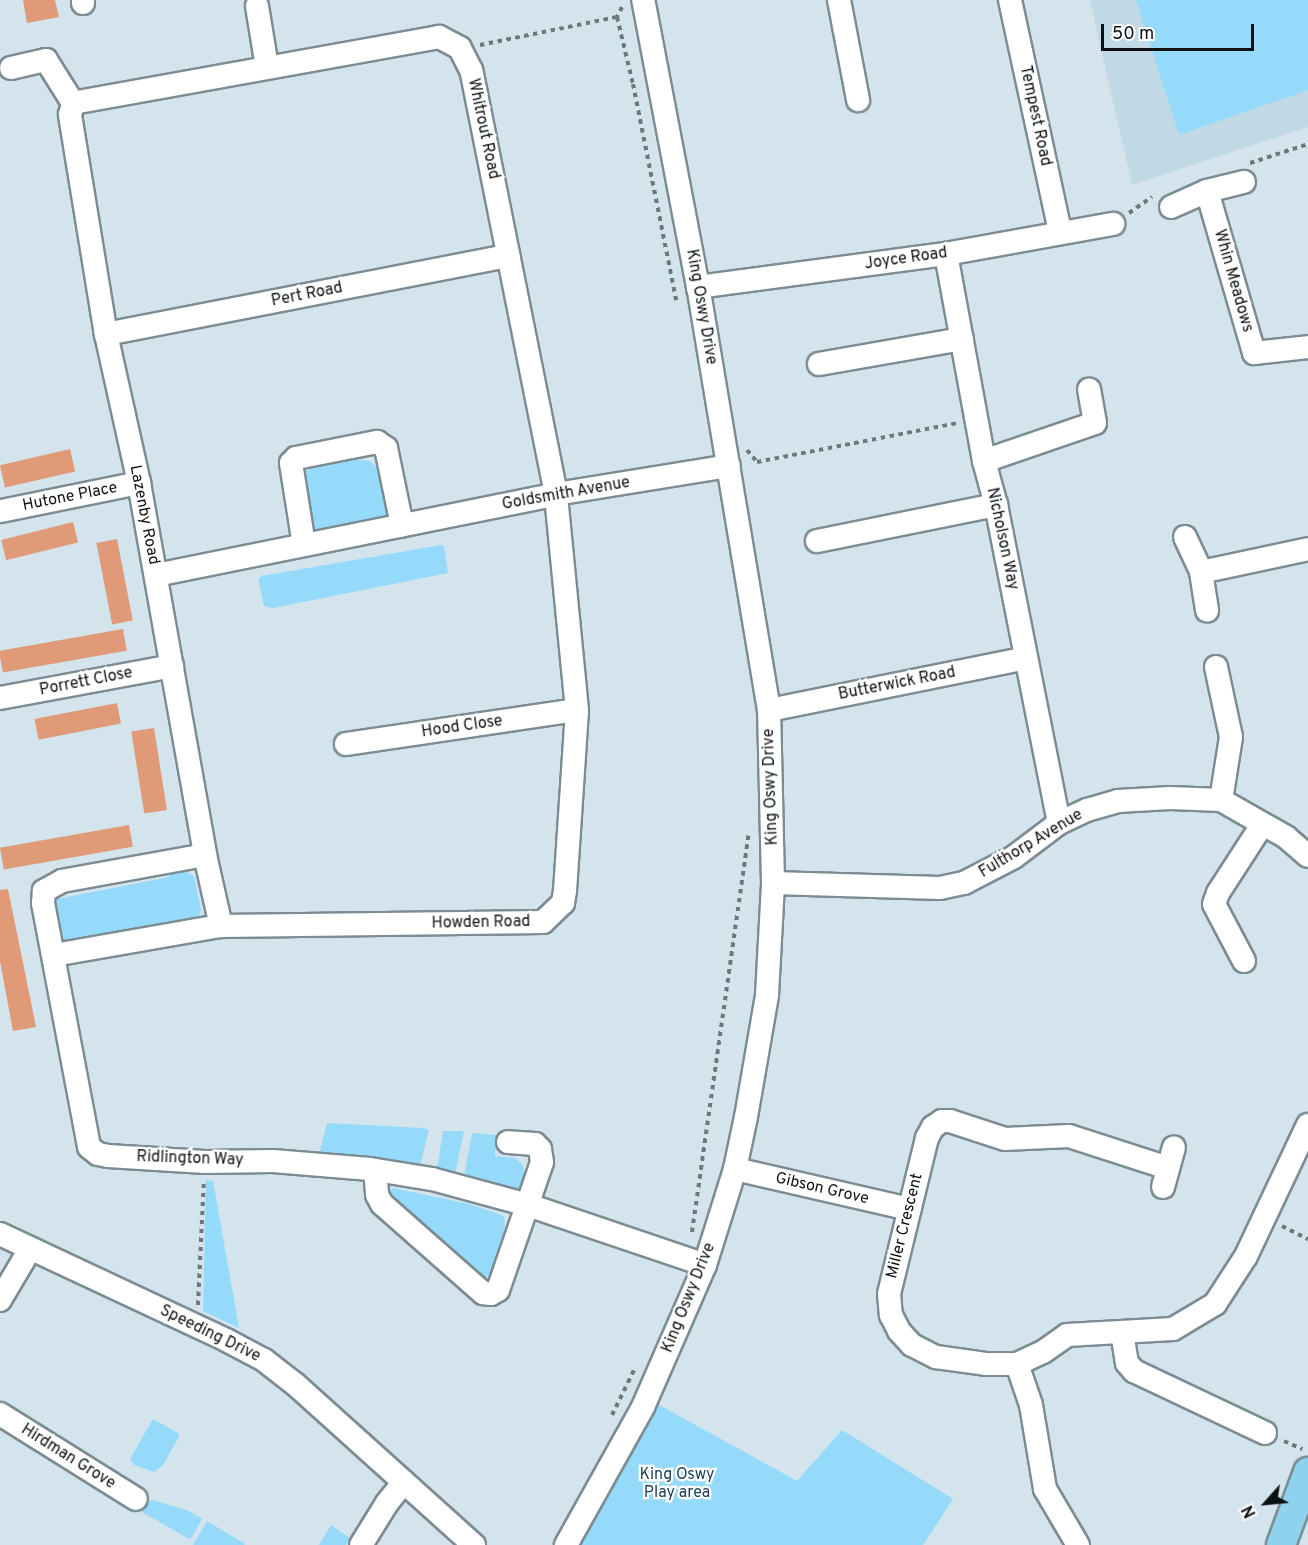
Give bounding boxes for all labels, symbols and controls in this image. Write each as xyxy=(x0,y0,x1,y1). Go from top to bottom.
scale bar xyxy=(1104,12,1257,50)
text: 50 m xyxy=(1112,23,1154,46)
street label: Tempest Road xyxy=(1015,64,1055,168)
street label: Whitrout Road xyxy=(463,77,503,181)
street label: Whin Meadows xyxy=(1209,227,1257,335)
street label: Joyce Road xyxy=(863,244,949,274)
street label: King Oswy Drive xyxy=(681,248,721,366)
street label: Pert Road xyxy=(270,279,344,311)
street label: Lazenby Road xyxy=(125,463,163,567)
street label: Goldsmith Avenue xyxy=(500,473,632,515)
street label: Hutone Place xyxy=(21,478,119,516)
street label: Nicholson Way xyxy=(982,486,1022,592)
street label: Butterwick Road xyxy=(837,663,957,705)
street label: Porrett Close xyxy=(38,664,134,700)
street label: Hood Close xyxy=(420,712,504,742)
street label: King Oswy Drive xyxy=(759,728,783,846)
street label: Fulthorp Avenue xyxy=(976,805,1086,883)
street label: Howden Road xyxy=(431,913,531,933)
street label: Ridlington Way xyxy=(136,1148,244,1170)
street label: Gibson Grove xyxy=(773,1169,871,1209)
street label: Miller Crescent xyxy=(883,1171,927,1281)
street label: King Oswy Drive xyxy=(658,1240,720,1356)
street label: Speeding Drive xyxy=(157,1301,263,1367)
street label: Hirdman Grove xyxy=(17,1420,119,1494)
park label: King Oswy Play area xyxy=(639,1465,715,1503)
north arrow xyxy=(1236,1473,1296,1533)
text: N xyxy=(1238,1502,1261,1521)

